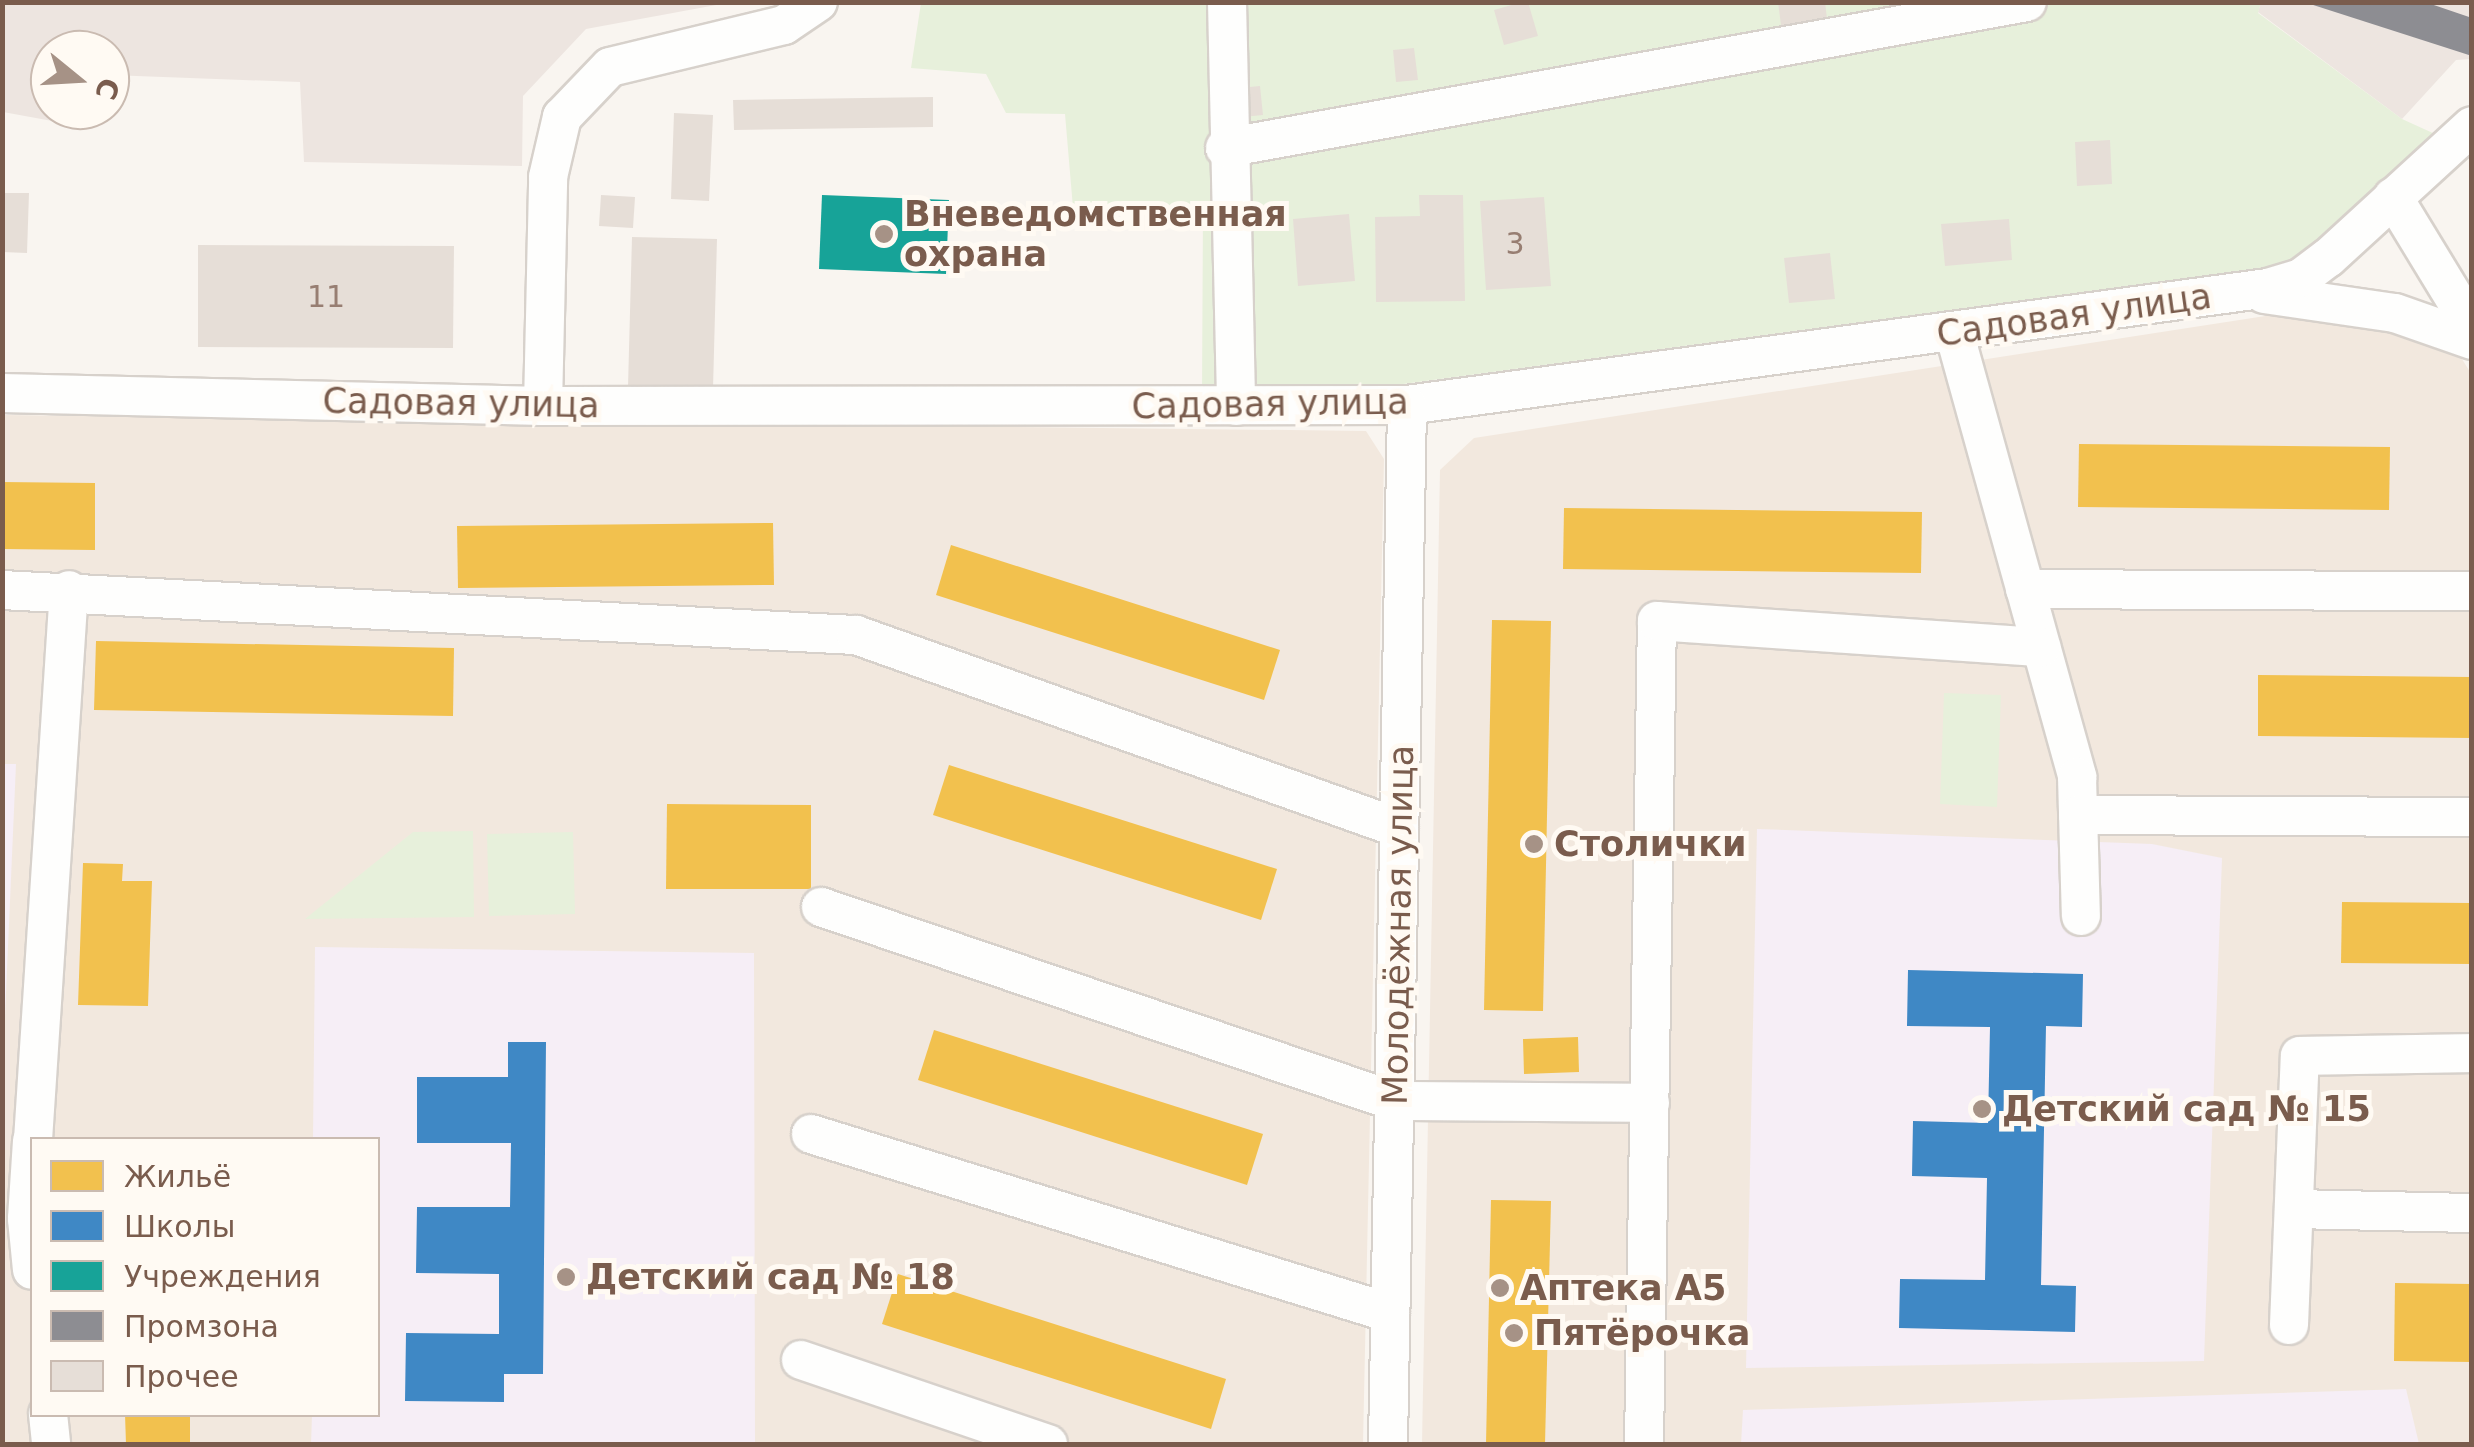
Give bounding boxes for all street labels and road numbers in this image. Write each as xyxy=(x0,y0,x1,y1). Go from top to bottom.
street label: Садовая улица xyxy=(1934,275,2214,355)
street label: Садовая улица xyxy=(322,380,600,426)
street label: Садовая улица xyxy=(1131,381,1409,427)
street label: Молодёжная улица xyxy=(1374,745,1422,1105)

